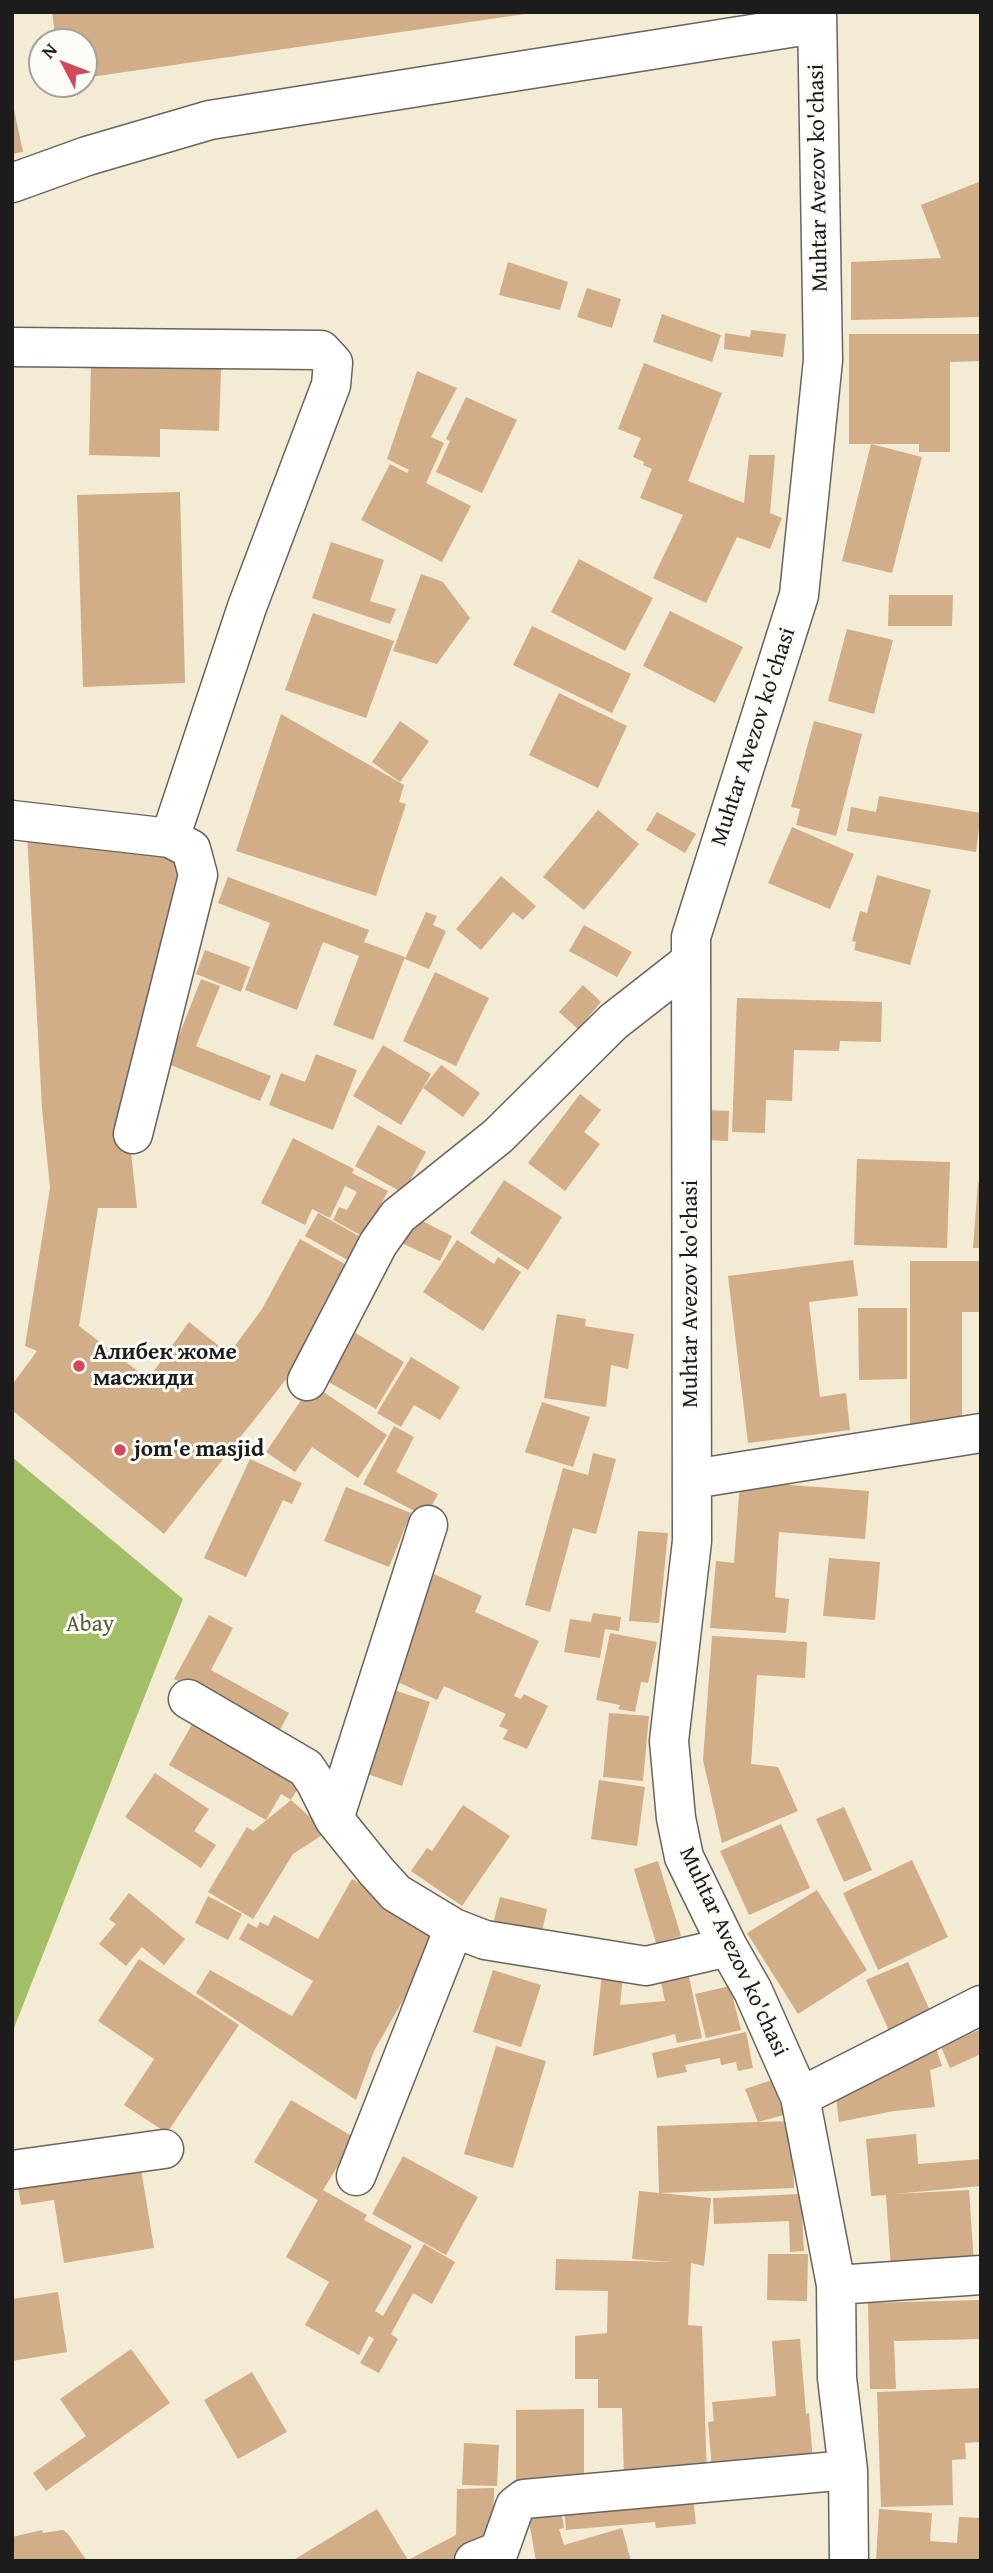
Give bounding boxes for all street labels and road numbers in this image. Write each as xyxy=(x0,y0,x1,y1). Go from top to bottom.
street label: Muhtar Avezov ko'chasi xyxy=(803,64,835,292)
street label: Muhtar Avezov ko'chasi xyxy=(706,624,802,850)
street label: Muhtar Avezov ko'chasi xyxy=(677,1180,705,1408)
street label: Muhtar Avezov ko'chasi xyxy=(672,1843,794,2061)

